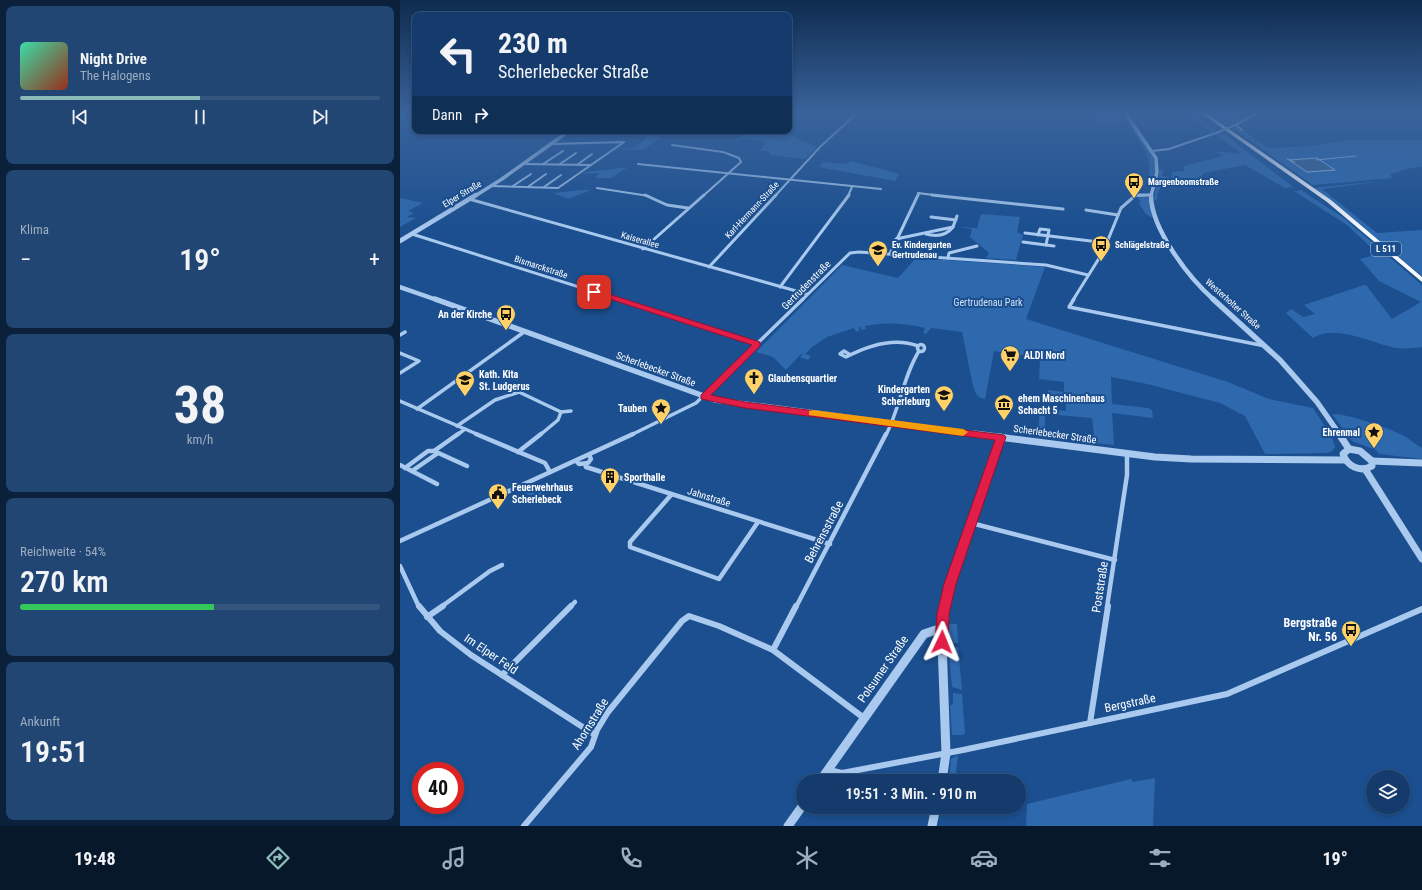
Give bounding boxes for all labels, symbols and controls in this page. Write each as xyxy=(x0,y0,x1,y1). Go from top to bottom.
text: 230 m xyxy=(498,27,568,60)
icon: left xyxy=(432,28,484,80)
text: Night Drive xyxy=(80,50,147,68)
text: Scherlebecker Straße xyxy=(498,61,649,82)
text: The Halogens xyxy=(80,68,151,83)
icon: right xyxy=(470,104,492,126)
icon: previous xyxy=(69,106,91,128)
icon: pause xyxy=(189,106,211,128)
icon: next xyxy=(309,106,331,128)
text: Dann xyxy=(432,106,462,124)
bus stop icon: Margenboomstraße xyxy=(1123,171,1145,199)
place label: Margenboomstraße xyxy=(1148,177,1219,187)
street label: Elper Straße xyxy=(441,179,483,209)
street label: Karl-Hermann-Straße xyxy=(723,180,781,240)
text: Klima xyxy=(20,222,49,237)
street label: Kaiserallee xyxy=(620,230,660,250)
bus stop icon: Schlägelstraße xyxy=(1090,234,1112,262)
school or university icon: Ev. Kindergarten Gertrudenau xyxy=(867,239,889,267)
place label: Ev. Kindergarten Gertrudenau xyxy=(892,240,951,260)
place label: Schlägelstraße xyxy=(1115,240,1170,250)
text: 19° xyxy=(179,242,221,277)
road number: L 511 xyxy=(1371,242,1401,256)
text: − xyxy=(20,247,31,272)
text: + xyxy=(369,247,380,272)
street label: Bismarckstraße xyxy=(513,254,569,280)
street label: Gertrudenstraße xyxy=(779,258,833,312)
pin xyxy=(577,275,611,309)
street label: Westerholter Straße xyxy=(1203,277,1263,331)
icon: arrive xyxy=(583,281,605,303)
park label: Gertrudenau Park xyxy=(954,297,1023,308)
bus stop icon: An der Kirche xyxy=(495,303,517,331)
place label: An der Kirche xyxy=(438,309,492,320)
supermarket icon: ALDI Nord xyxy=(999,344,1021,372)
street label: Scherlebecker Straße xyxy=(615,350,698,389)
place label: ALDI Nord xyxy=(1024,350,1065,361)
church icon: Glaubensquartier xyxy=(743,367,765,395)
school or university icon: Kath. Kita St. Ludgerus xyxy=(454,369,476,397)
place label: Kath. Kita St. Ludgerus xyxy=(479,369,530,392)
place label: Glaubensquartier xyxy=(768,373,838,384)
text: 38 xyxy=(174,375,226,436)
place label: Kindergarten Scherleburg xyxy=(878,384,930,407)
school or university icon: Kindergarten Scherleburg xyxy=(933,384,955,412)
museum icon: ehem Maschinenhaus Schacht 5 xyxy=(993,393,1015,421)
place label: ehem Maschinenhaus Schacht 5 xyxy=(1018,393,1105,416)
place icon: Tauben xyxy=(650,397,672,425)
place label: Tauben xyxy=(618,403,647,414)
place icon: Ehrenmal xyxy=(1363,421,1385,449)
street label: Scherlebecker Straße xyxy=(1013,423,1098,445)
place label: Ehrenmal xyxy=(1323,427,1360,438)
text: km/h xyxy=(187,432,213,447)
building icon: Sporthalle xyxy=(599,466,621,494)
place label: Sporthalle xyxy=(624,472,666,483)
public building icon: Feuerwehrhaus Scherlebeck xyxy=(487,482,509,510)
place label: Feuerwehrhaus Scherlebeck xyxy=(512,482,573,505)
street label: Jahnstraße xyxy=(686,485,732,509)
street label: Behrensstraße xyxy=(802,498,846,566)
text: Reichweite · 54% xyxy=(20,544,106,559)
street label: Poststraße xyxy=(1089,560,1111,614)
text: 270 km xyxy=(20,564,109,599)
place label: Bergstraße Nr. 56 xyxy=(1284,616,1337,644)
bus stop icon: Bergstraße Nr. 56 xyxy=(1340,619,1362,647)
position arrow xyxy=(921,621,963,663)
street label: Im Elper Feld xyxy=(462,631,520,677)
street label: Polsumer Straße xyxy=(855,633,911,705)
street label: Bergstraße xyxy=(1103,691,1157,715)
street label: Ahornstraße xyxy=(569,695,612,752)
text: Ankunft xyxy=(20,714,60,729)
text: 19:51 xyxy=(20,734,88,769)
speed limit sign: 40 xyxy=(412,762,464,814)
map controls xyxy=(1366,770,1410,814)
button: layers xyxy=(1366,770,1410,814)
text: 19:51 · 3 Min. · 910 m xyxy=(845,785,977,803)
icon: directions xyxy=(264,844,292,872)
icon: music xyxy=(440,844,468,872)
icon: phone xyxy=(617,844,645,872)
icon: climate xyxy=(793,844,821,872)
icon: car xyxy=(970,844,998,872)
icon: filters xyxy=(1146,844,1174,872)
text: 19:48 xyxy=(74,848,116,869)
text: 19° xyxy=(1322,848,1348,869)

